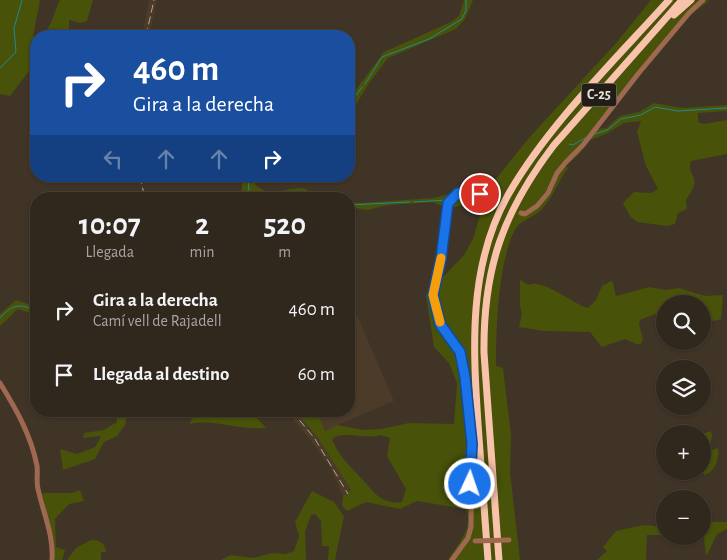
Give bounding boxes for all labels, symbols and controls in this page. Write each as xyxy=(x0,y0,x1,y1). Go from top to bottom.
icon: right xyxy=(50,50,115,115)
text: 460 m xyxy=(133,52,219,87)
road number: C-25 xyxy=(582,84,616,106)
text: Gira a la derecha xyxy=(133,93,274,115)
icon: left xyxy=(99,145,127,173)
icon: ahead xyxy=(152,145,180,173)
icon: ahead xyxy=(205,145,233,173)
icon: right xyxy=(258,145,286,173)
pin xyxy=(459,173,501,215)
icon: arrive xyxy=(466,180,494,208)
text: 10:07 xyxy=(79,210,141,240)
text: 2 xyxy=(195,210,209,240)
text: 520 xyxy=(263,210,306,240)
text: Llegada xyxy=(86,244,134,260)
text: min xyxy=(190,244,215,260)
text: m xyxy=(278,244,291,260)
text: Gira a la derecha xyxy=(93,291,218,310)
map controls xyxy=(656,295,711,545)
button: search xyxy=(656,295,711,350)
icon: right xyxy=(50,296,78,324)
text: 460 m xyxy=(289,300,335,319)
text: Camí vell de Rajadell xyxy=(93,313,222,329)
button: layers xyxy=(656,360,711,415)
icon: arrive xyxy=(50,361,78,389)
text: Llegada al destino xyxy=(93,365,230,384)
text: 60 m xyxy=(298,365,335,384)
button: + xyxy=(656,425,711,480)
position arrow xyxy=(443,457,495,509)
button: − xyxy=(656,490,711,545)

